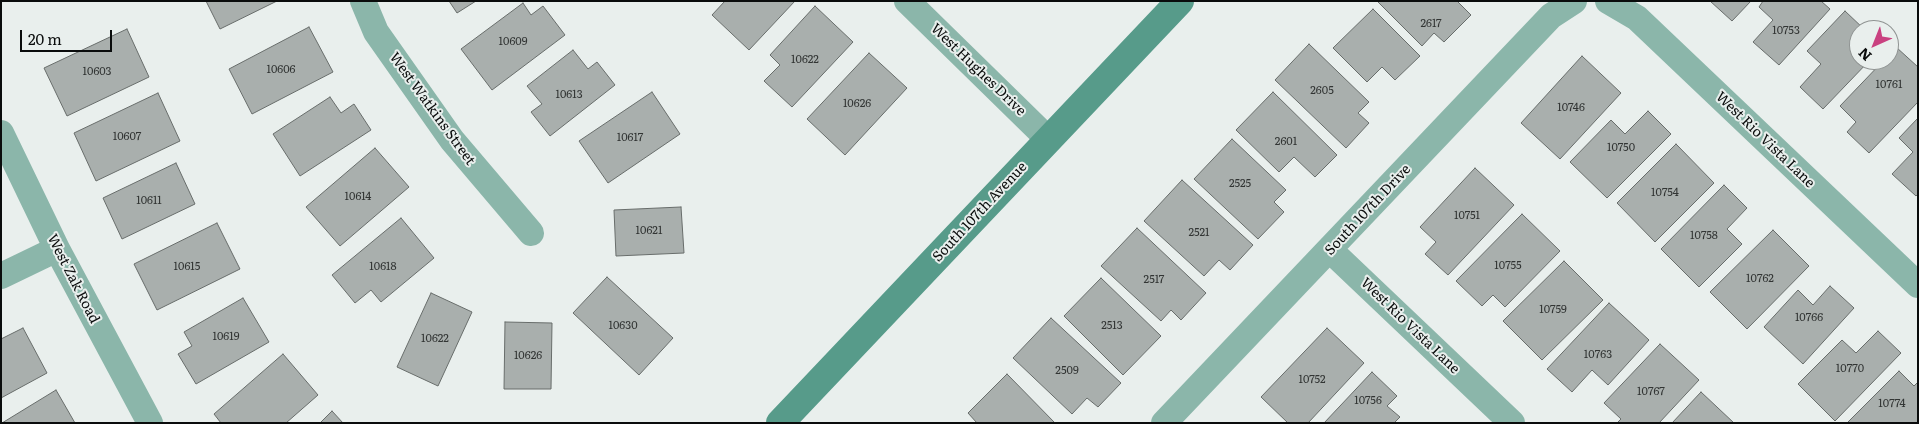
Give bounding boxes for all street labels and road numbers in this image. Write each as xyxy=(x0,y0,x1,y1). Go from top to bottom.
street label: West Hughes Drive xyxy=(927,20,1029,120)
street label: West Watkins Street xyxy=(386,49,478,169)
street label: West Rio Vista Lane xyxy=(1712,88,1818,192)
street label: South 107th Avenue xyxy=(929,159,1031,265)
street label: South 107th Drive xyxy=(1322,161,1414,259)
street label: West Zak Road xyxy=(43,232,103,326)
street label: West Rio Vista Lane xyxy=(1357,274,1463,378)

